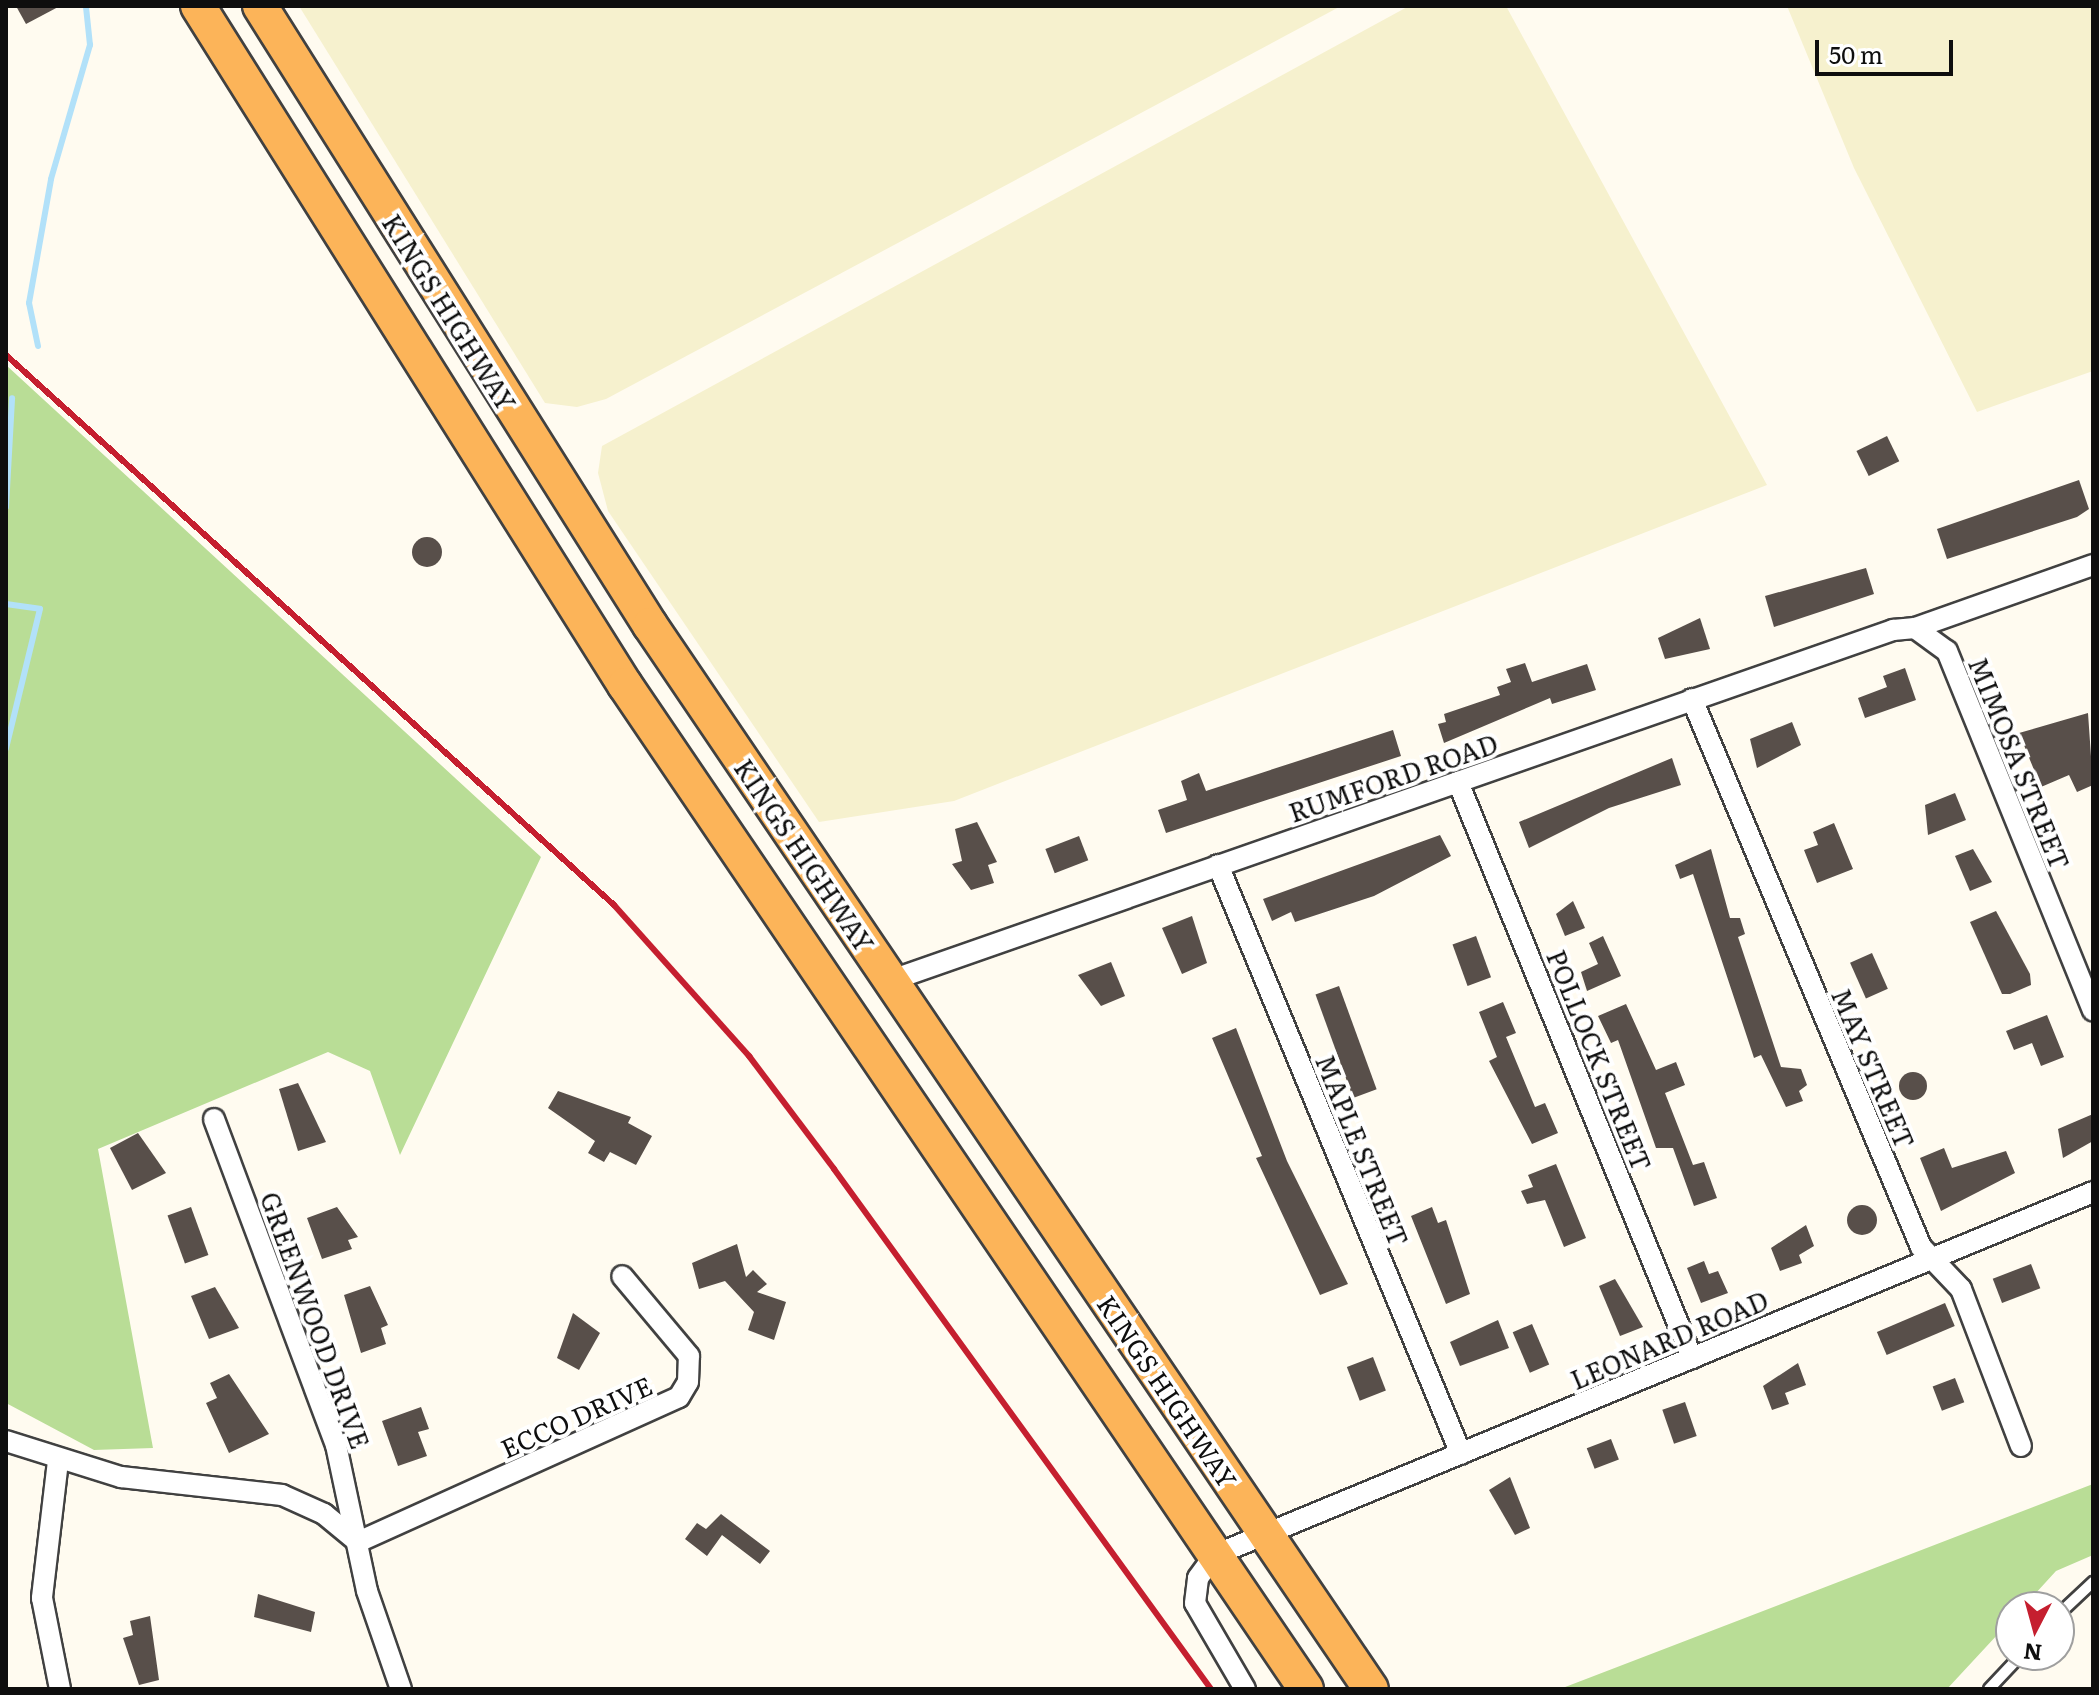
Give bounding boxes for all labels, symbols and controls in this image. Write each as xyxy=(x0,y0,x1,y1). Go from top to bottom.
scale bar xyxy=(1819,24,1957,74)
text: 50 m xyxy=(1829,36,1883,71)
street label: KINGS HIGHWAY xyxy=(377,208,523,416)
street label: MIMOSA STREET xyxy=(1963,652,2077,874)
street label: RUMFORD ROAD xyxy=(1284,727,1502,827)
street label: KINGS HIGHWAY xyxy=(729,753,881,957)
street label: POLLOCK STREET xyxy=(1541,945,1659,1175)
street label: MAY STREET xyxy=(1826,983,1922,1153)
street label: MAPLE STREET xyxy=(1310,1050,1416,1250)
street label: GREENWOOD DRIVE xyxy=(255,1187,377,1453)
street label: LEONARD ROAD xyxy=(1565,1283,1773,1395)
street label: KINGS HIGHWAY xyxy=(1092,1289,1244,1493)
street label: ECCO DRIVE xyxy=(495,1369,657,1463)
north arrow xyxy=(1995,1591,2075,1671)
text: N xyxy=(2022,1636,2044,1671)

